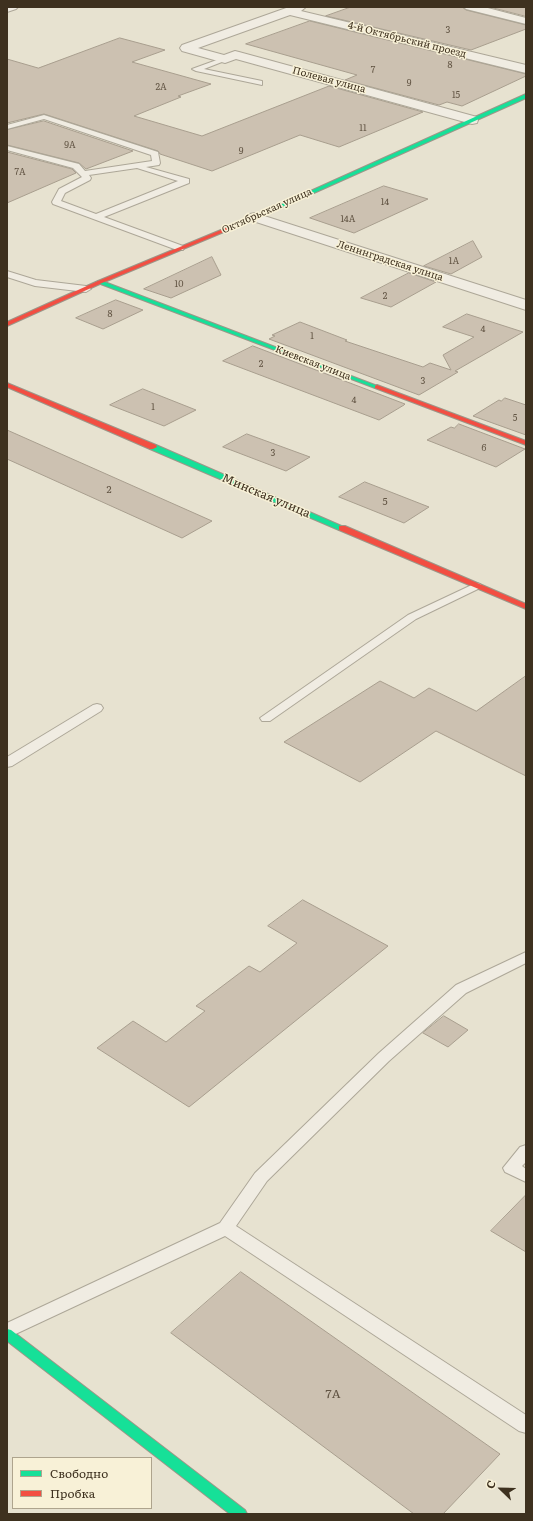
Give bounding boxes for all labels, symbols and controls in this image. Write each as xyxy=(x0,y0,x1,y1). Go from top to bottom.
street label: 4-й Октябрьский проезд xyxy=(347,19,467,61)
house number: 3 xyxy=(446,25,450,35)
house number: 8 xyxy=(448,60,452,70)
street label: Полевая улица xyxy=(291,64,367,96)
house number: 7 xyxy=(371,65,375,75)
house number: 9 xyxy=(407,78,411,88)
house number: 2А xyxy=(155,82,167,92)
house number: 15 xyxy=(452,90,460,100)
house number: 11 xyxy=(359,123,367,133)
house number: 9А xyxy=(64,140,76,150)
house number: 9 xyxy=(239,146,243,156)
house number: 7А xyxy=(14,167,26,177)
street label: Октябрьская улица xyxy=(220,186,314,236)
house number: 14 xyxy=(381,197,389,207)
house number: 14А xyxy=(341,214,355,224)
street label: Ленинградская улица xyxy=(335,238,445,284)
house number: 1А xyxy=(449,256,459,266)
house number: 10 xyxy=(175,279,183,289)
house number: 2 xyxy=(383,291,387,301)
house number: 8 xyxy=(108,309,112,319)
house number: 4 xyxy=(481,324,485,334)
house number: 1 xyxy=(310,331,314,341)
street label: Киевская улица xyxy=(274,343,352,383)
house number: 2 xyxy=(259,359,263,369)
house number: 3 xyxy=(421,376,425,386)
house number: 4 xyxy=(352,395,356,405)
house number: 1 xyxy=(151,402,155,412)
house number: 5 xyxy=(513,413,517,423)
house number: 6 xyxy=(482,443,486,453)
house number: 3 xyxy=(271,448,275,458)
street label: Минская улица xyxy=(220,471,312,521)
house number: 2 xyxy=(106,484,112,496)
house number: 5 xyxy=(382,496,388,508)
house number: 7А xyxy=(326,1387,340,1401)
legend xyxy=(12,1457,152,1509)
text: Свободно xyxy=(50,1464,108,1482)
north arrow xyxy=(481,1469,521,1509)
text: С xyxy=(481,1478,499,1491)
text: Пробка xyxy=(50,1484,95,1502)

